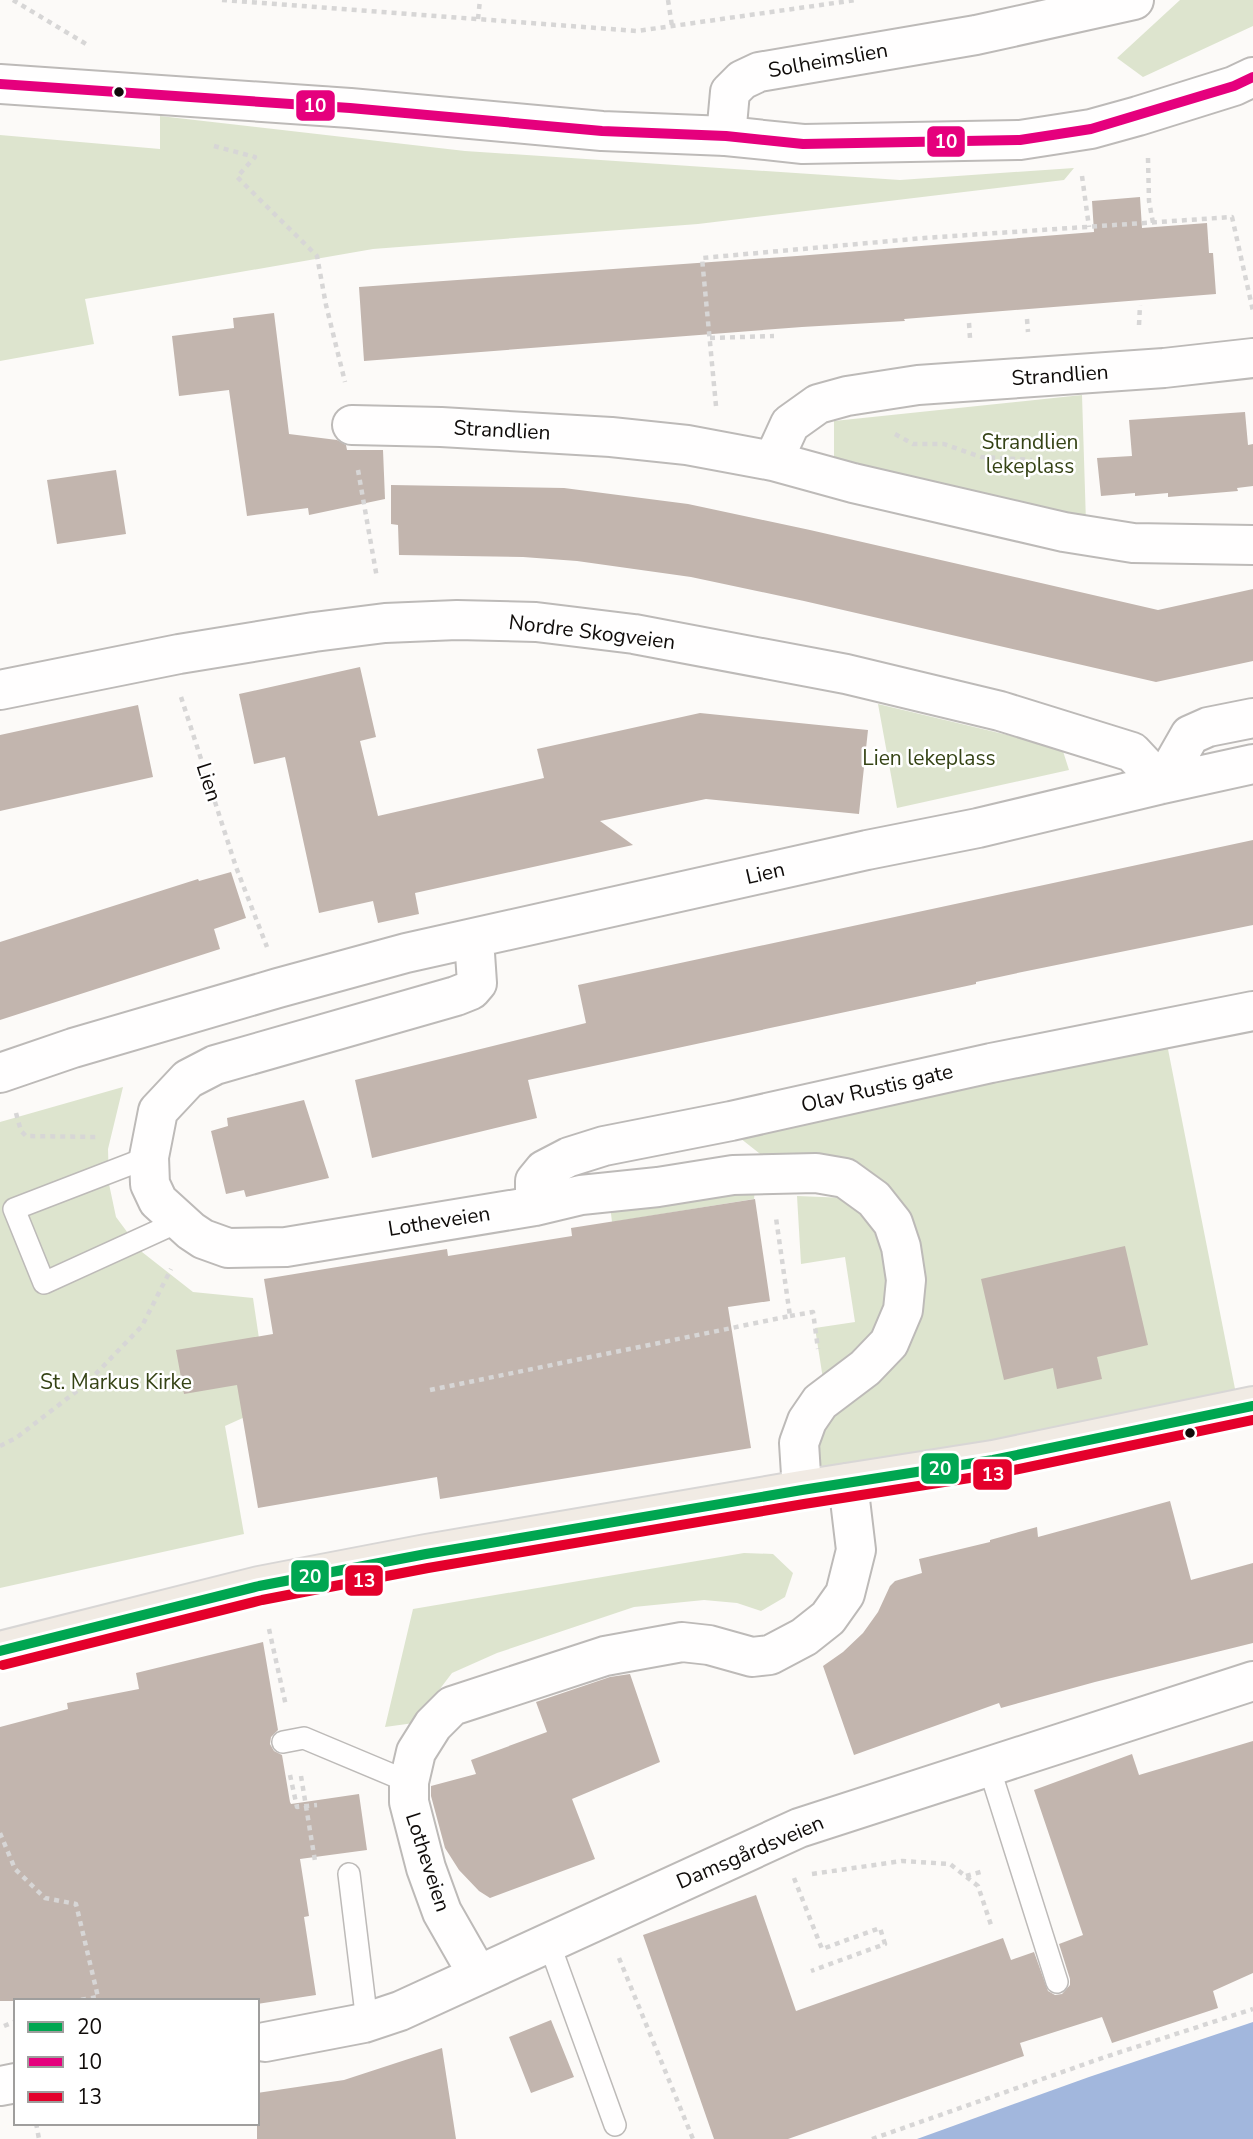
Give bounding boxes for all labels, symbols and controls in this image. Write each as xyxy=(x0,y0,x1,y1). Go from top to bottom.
street label: Solheimslien xyxy=(766,36,890,84)
unlabelled marker xyxy=(112,85,126,99)
line badge: 10 xyxy=(295,89,336,122)
text: 10 xyxy=(304,93,326,119)
line badge: 10 xyxy=(926,125,966,158)
text: 10 xyxy=(935,129,957,155)
street label: Strandlien xyxy=(1011,358,1109,392)
street label: Strandlien xyxy=(453,413,551,447)
park label: Strandlien lekeplass xyxy=(981,428,1079,480)
street label: Nordre Skogveien xyxy=(507,608,677,656)
park label: Lien lekeplass xyxy=(862,744,996,772)
street label: Lien xyxy=(190,759,228,805)
street label: Lien xyxy=(743,855,787,891)
street label: Olav Rustis gate xyxy=(798,1057,956,1119)
street label: Lotheveien xyxy=(386,1199,492,1243)
park label: St. Markus Kirke xyxy=(40,1368,192,1396)
unlabelled marker xyxy=(1183,1426,1197,1440)
line badge: 20 xyxy=(920,1452,960,1485)
text: 20 xyxy=(929,1456,951,1482)
line badge: 13 xyxy=(972,1458,1013,1491)
text: 13 xyxy=(982,1462,1004,1488)
line badge: 20 xyxy=(290,1559,330,1593)
text: 20 xyxy=(299,1564,321,1590)
line badge: 13 xyxy=(344,1564,384,1597)
text: 13 xyxy=(353,1568,375,1594)
street label: Damsgårdsveien xyxy=(672,1808,828,1896)
street label: Lotheveien xyxy=(399,1809,457,1915)
legend xyxy=(14,1999,259,2125)
text: 20 xyxy=(77,2013,102,2041)
text: 10 xyxy=(77,2048,102,2076)
text: 13 xyxy=(77,2083,102,2111)

